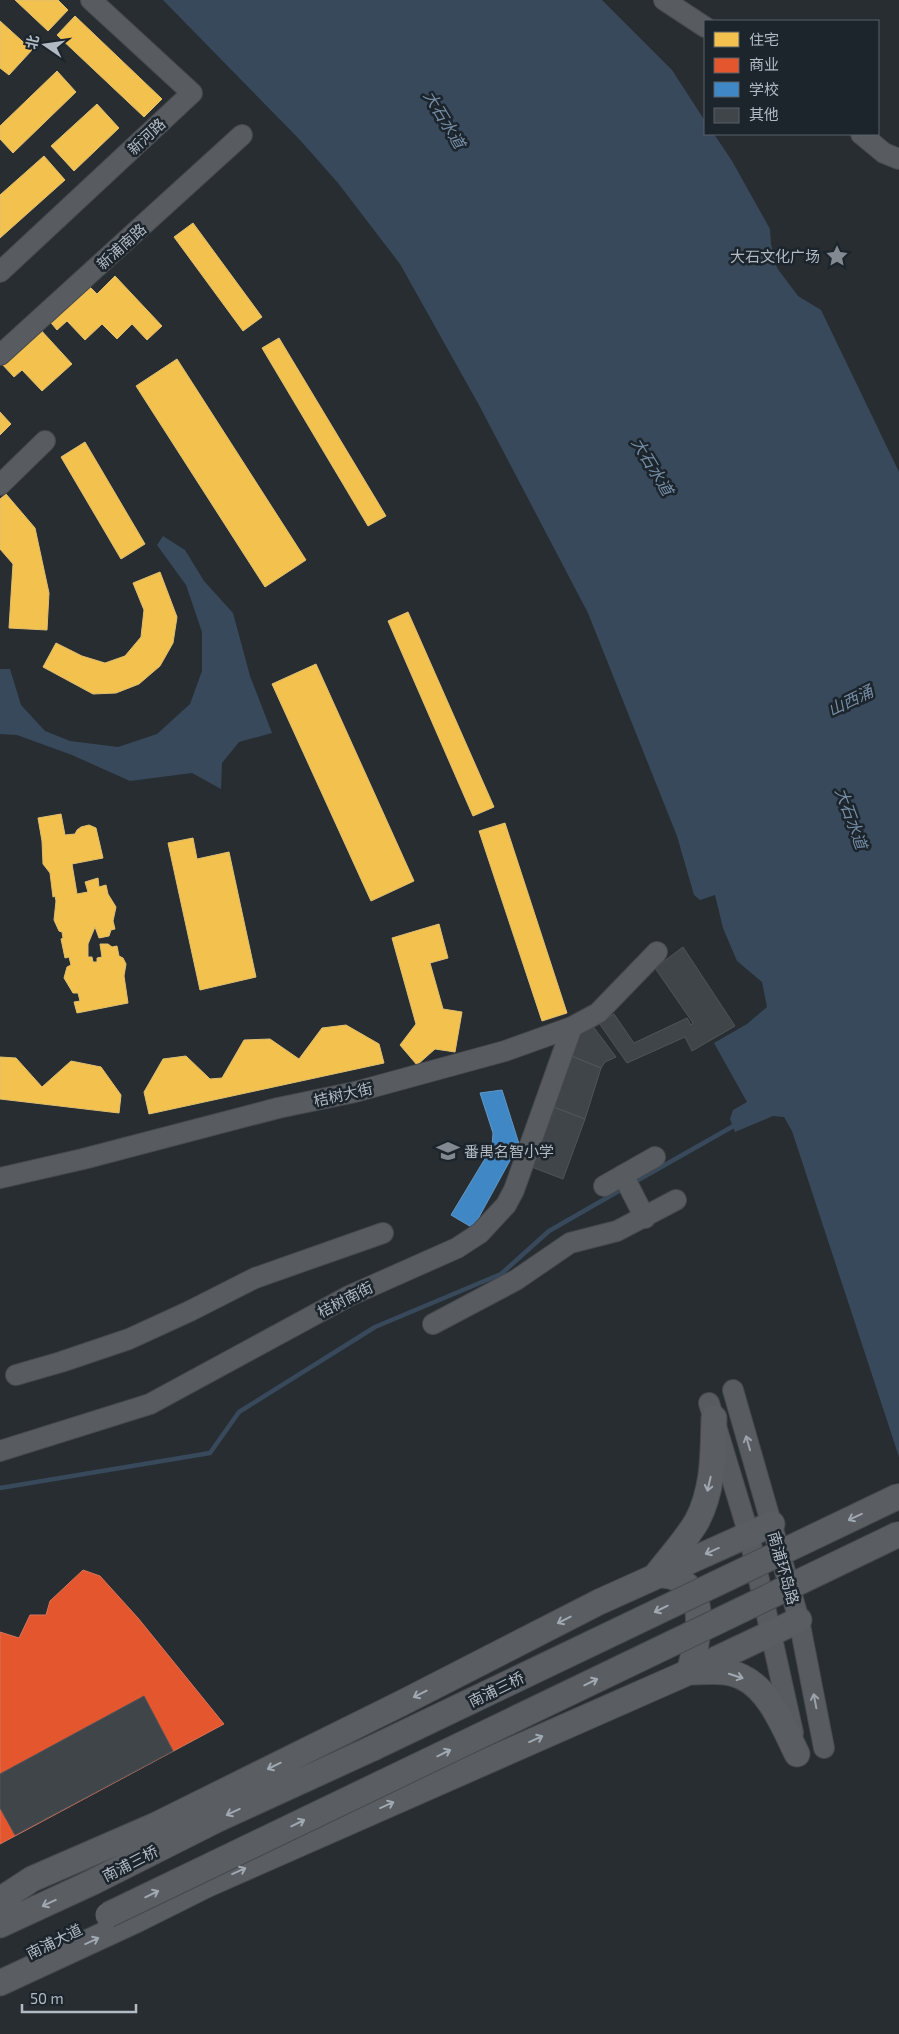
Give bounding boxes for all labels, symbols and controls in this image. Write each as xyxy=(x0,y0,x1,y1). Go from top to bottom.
north arrow xyxy=(20,20,70,70)
legend xyxy=(704,20,879,135)
text: 住宅 xyxy=(749,30,779,48)
text: 北 xyxy=(22,33,42,51)
text: 商业 xyxy=(749,55,779,73)
text: 学校 xyxy=(749,80,779,98)
water label: 大石水道 xyxy=(420,87,471,153)
text: 其他 xyxy=(749,105,779,123)
street label: 新河路 xyxy=(123,114,169,158)
street label: 新浦南路 xyxy=(93,219,149,273)
place icon: 大石文化广场 xyxy=(824,243,850,269)
place label: 大石文化广场 xyxy=(730,247,820,265)
water label: 大石水道 xyxy=(628,434,679,500)
water label: 山西涌 xyxy=(824,680,878,719)
water label: 大石水道 xyxy=(832,785,873,853)
street label: 桔树大街 xyxy=(312,1078,374,1110)
school or university icon: 番禺名智小学 xyxy=(435,1138,461,1164)
place label: 番禺名智小学 xyxy=(464,1142,554,1160)
street label: 桔树南街 xyxy=(314,1277,376,1321)
one-way arrow xyxy=(743,1436,753,1452)
one-way arrow xyxy=(704,1475,713,1491)
one-way arrow xyxy=(848,1513,863,1522)
street label: 南浦环岛路 xyxy=(765,1529,803,1607)
one-way arrow xyxy=(705,1547,720,1557)
one-way arrow xyxy=(654,1605,669,1615)
one-way arrow xyxy=(557,1616,572,1625)
street label: 南浦三桥 xyxy=(465,1668,527,1710)
one-way arrow xyxy=(728,1672,744,1682)
one-way arrow xyxy=(583,1677,598,1686)
one-way arrow xyxy=(412,1689,427,1699)
one-way arrow xyxy=(810,1693,819,1709)
one-way arrow xyxy=(528,1733,543,1743)
one-way arrow xyxy=(436,1747,451,1757)
one-way arrow xyxy=(267,1762,282,1771)
one-way arrow xyxy=(379,1799,394,1809)
one-way arrow xyxy=(226,1807,241,1817)
one-way arrow xyxy=(290,1818,305,1827)
street label: 南浦三桥 xyxy=(99,1841,161,1885)
one-way arrow xyxy=(231,1865,246,1875)
one-way arrow xyxy=(144,1889,159,1899)
one-way arrow xyxy=(42,1898,57,1908)
street label: 南浦大道 xyxy=(23,1920,85,1962)
one-way arrow xyxy=(84,1935,99,1945)
scale bar xyxy=(22,1982,136,2014)
text: 50 m xyxy=(30,1989,64,2007)

